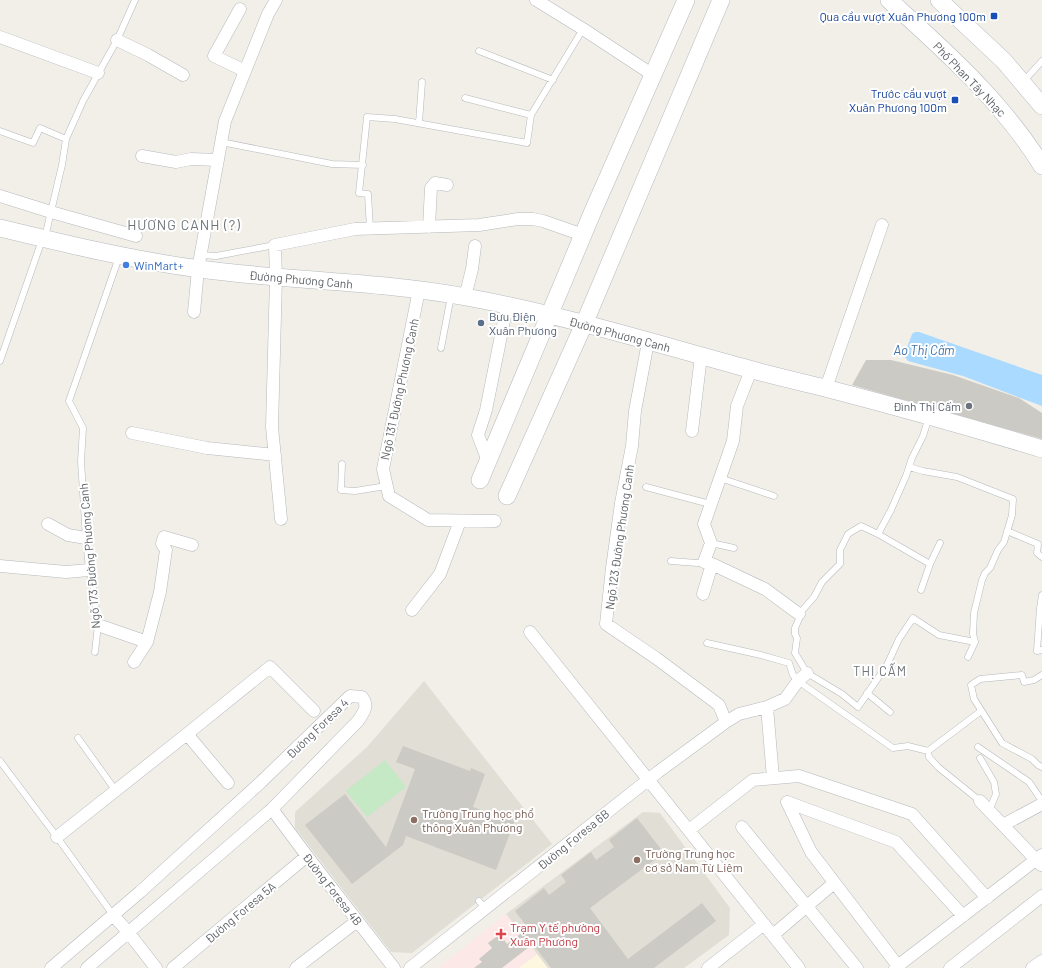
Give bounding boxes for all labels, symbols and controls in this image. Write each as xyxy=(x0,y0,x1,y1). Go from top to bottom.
place label: Qua cầu vượt Xuân Phương 100m xyxy=(820,9,986,23)
marker: Qua cầu vượt Xuân Phương 100m xyxy=(989,11,999,21)
street label: Phố Phan Tây Nhạc xyxy=(931,39,1009,119)
place label: Trước cầu vượt Xuân Phương 100m xyxy=(849,86,947,114)
marker: Trước cầu vượt Xuân Phương 100m xyxy=(950,95,960,105)
district label: HƯƠNG CANH (?) xyxy=(127,216,241,233)
place label: WinMart+ xyxy=(134,258,184,272)
marker: WinMart+ xyxy=(121,260,131,270)
street label: Đường Phương Canh xyxy=(248,267,354,291)
place label: Bưu Điện Xuân Phương xyxy=(489,309,557,337)
street label: Đường Phương Canh xyxy=(568,314,672,354)
street label: Ngõ 131 Đường Phương Canh xyxy=(377,317,421,461)
marker: Bưu Điện Xuân Phương xyxy=(476,318,486,328)
water label: Ao Thị Cấm xyxy=(893,342,955,358)
place label: Đình Thị Cấm xyxy=(893,399,961,413)
marker: Đình Thị Cấm xyxy=(964,401,974,411)
street label: Ngõ 123 Đường Phương Canh xyxy=(602,463,636,611)
street label: Ngõ 173 Đường Phương Canh xyxy=(76,483,102,629)
district label: THỊ CẤM xyxy=(853,662,907,679)
street label: Đường Foresa 4 xyxy=(283,695,351,761)
place label: Trường Trung học phổ thông Xuân Phương xyxy=(422,806,534,834)
street label: Đường Foresa 6B xyxy=(535,806,611,872)
marker: Trường Trung học phổ thông Xuân Phương xyxy=(409,815,419,825)
place label: Trường Trung học cơ sở Nam Từ Liêm xyxy=(645,846,743,874)
street label: Đường Foresa 4B xyxy=(300,850,366,928)
marker: Trường Trung học cơ sở Nam Từ Liêm xyxy=(632,855,642,865)
street label: Đường Foresa 5A xyxy=(202,879,278,945)
place label: Trạm Y tế phường Xuân Phương xyxy=(510,920,600,948)
marker: Trạm Y tế phường Xuân Phương xyxy=(495,928,507,940)

